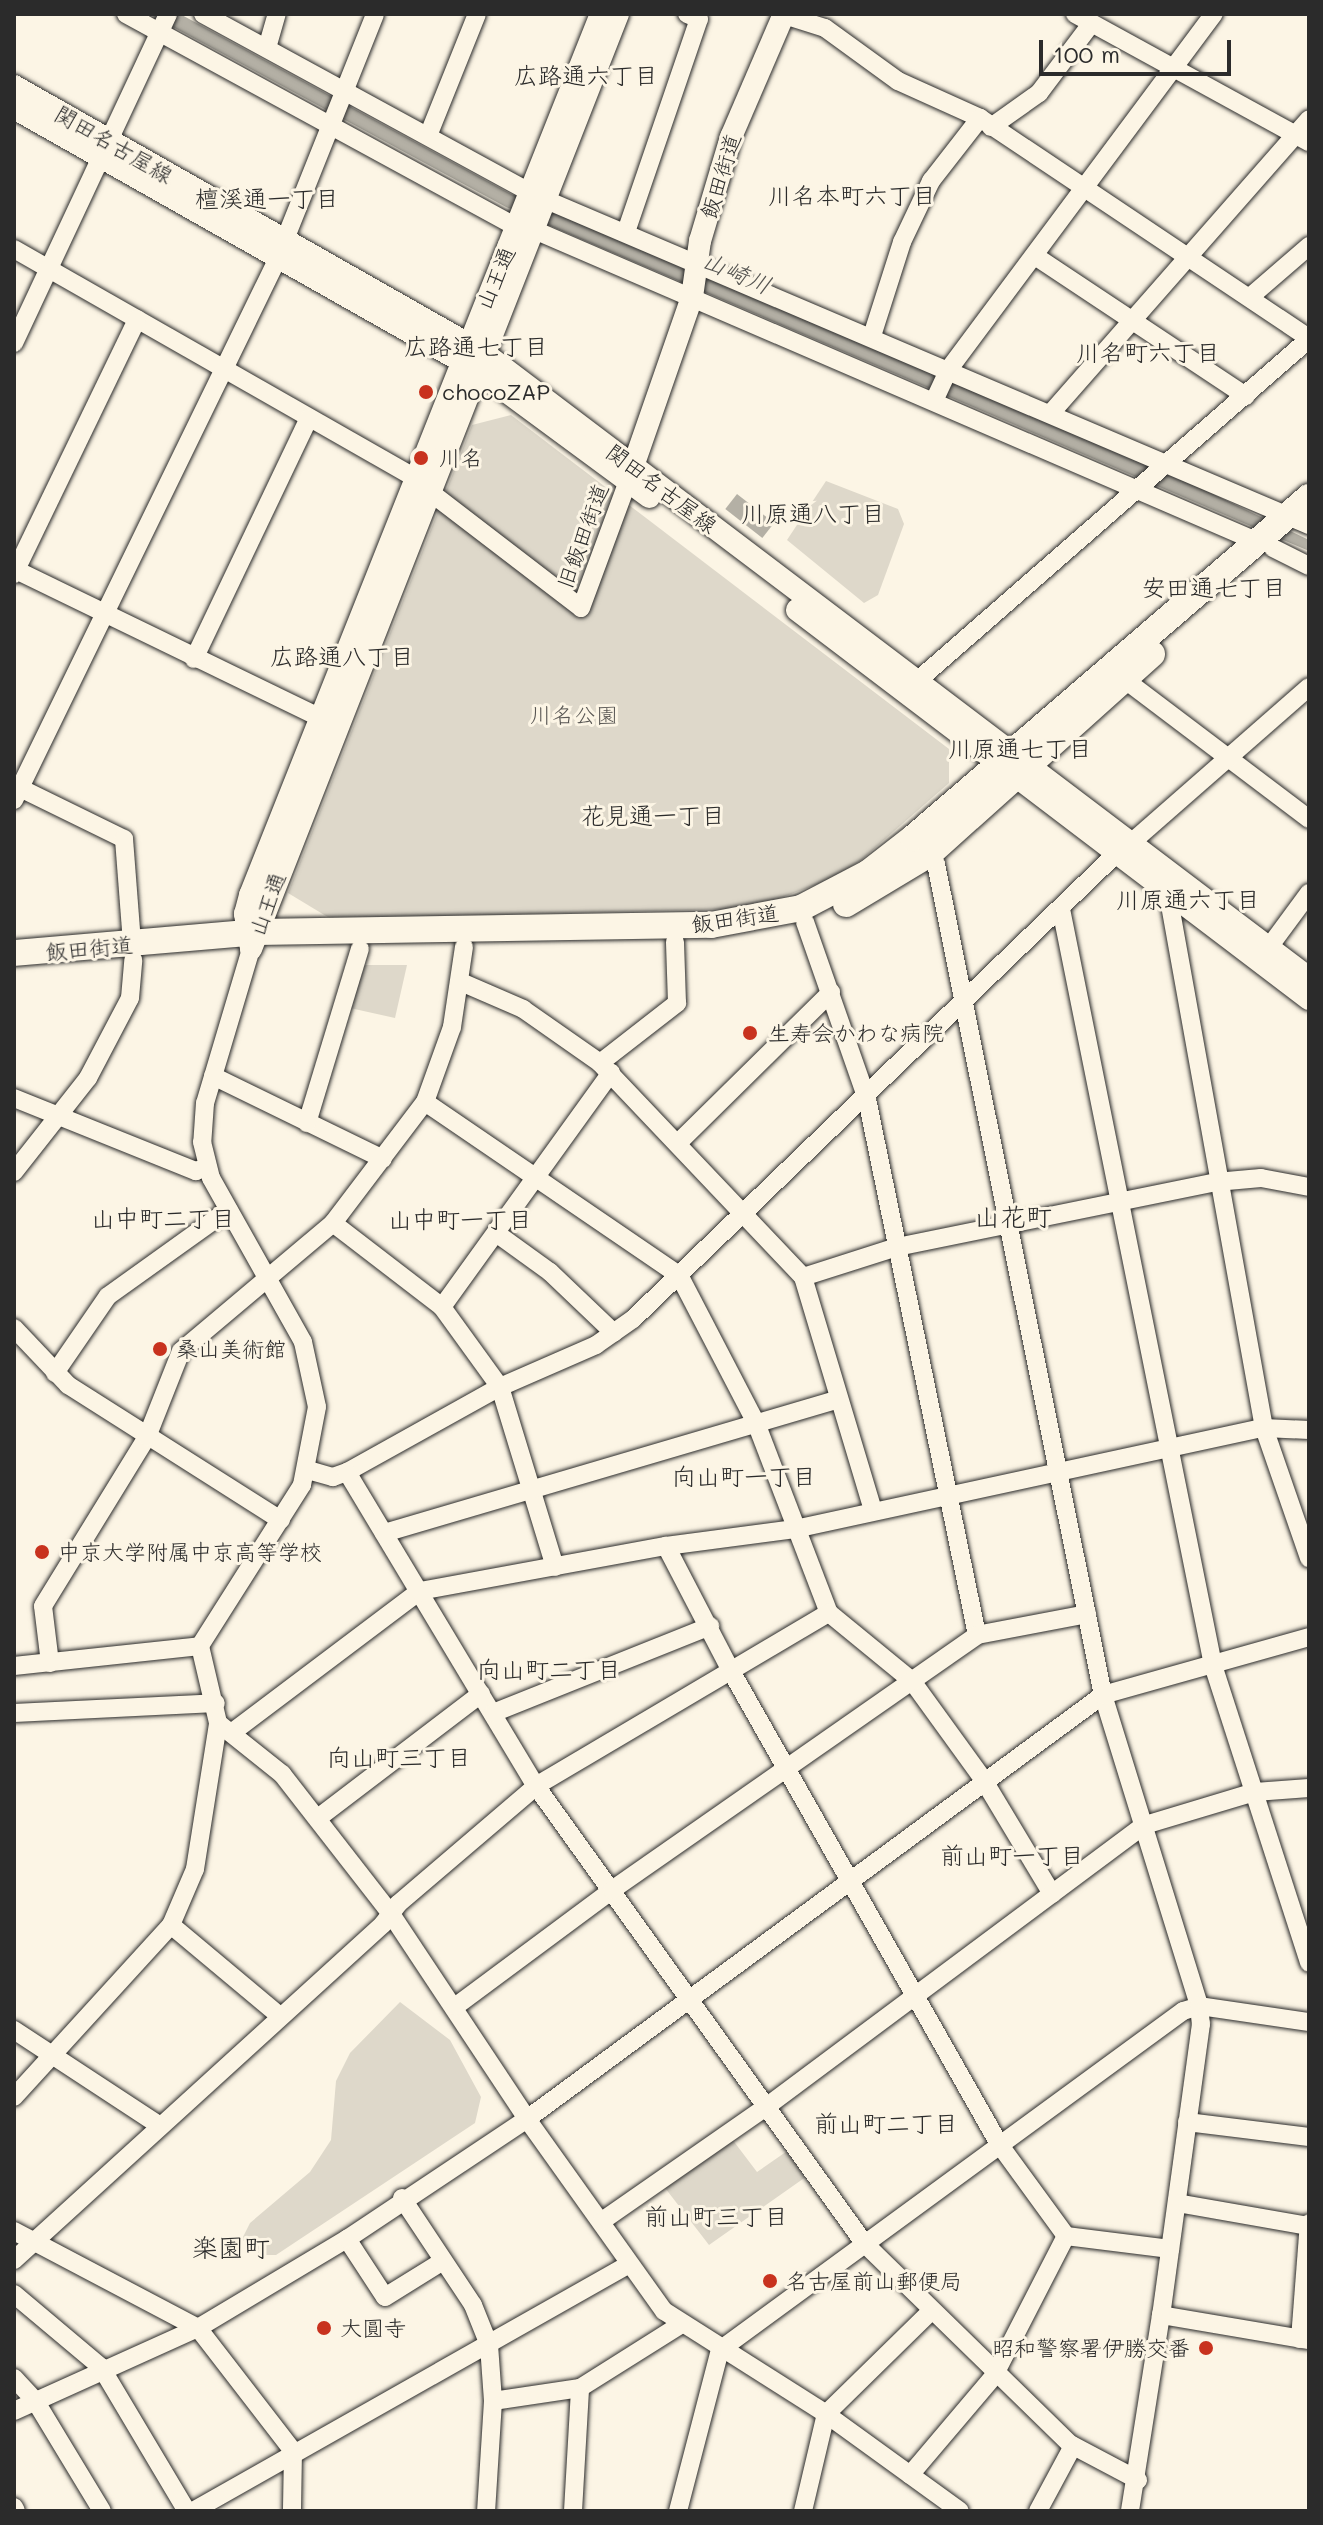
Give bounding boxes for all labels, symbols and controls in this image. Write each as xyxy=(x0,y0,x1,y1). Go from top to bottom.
scale bar xyxy=(1043,24,1235,74)
text: 100 m xyxy=(1053,38,1120,69)
district label: 広路通六丁目 xyxy=(514,61,658,89)
street label: 関田名古屋線 xyxy=(50,100,178,188)
street label: 飯田街道 xyxy=(695,130,745,222)
district label: 川名本町六丁目 xyxy=(768,181,936,209)
district label: 檀溪通一丁目 xyxy=(195,184,339,212)
street label: 山王通 xyxy=(470,242,520,314)
water label: 山崎川 xyxy=(698,245,776,299)
district label: 広路通七丁目 xyxy=(404,332,548,360)
district label: 川名町六丁目 xyxy=(1076,338,1220,366)
place label: chocoZAP xyxy=(442,379,550,405)
marker: chocoZAP xyxy=(417,383,435,401)
street label: 関田名古屋線 xyxy=(601,438,723,538)
place label: 川名 xyxy=(439,445,483,471)
marker: 川名 xyxy=(410,447,432,469)
street label: 旧飯田街道 xyxy=(551,480,613,592)
district label: 川原通八丁目 xyxy=(741,499,885,527)
district label: 安田通七丁目 xyxy=(1142,573,1286,601)
district label: 広路通八丁目 xyxy=(270,642,414,670)
park label: 川名公園 xyxy=(530,702,618,728)
district label: 川原通七丁目 xyxy=(948,734,1092,762)
district label: 花見通一丁目 xyxy=(581,801,725,829)
street label: 山王通 xyxy=(243,868,291,940)
district label: 川原通六丁目 xyxy=(1116,885,1260,913)
street label: 飯田街道 xyxy=(690,899,780,937)
street label: 飯田街道 xyxy=(44,931,134,965)
place label: 生寿会かわな病院 xyxy=(768,1020,944,1046)
marker: 生寿会かわな病院 xyxy=(739,1022,761,1044)
district label: 山花町 xyxy=(974,1201,1052,1233)
district label: 山中町二丁目 xyxy=(91,1204,235,1232)
district label: 山中町一丁目 xyxy=(388,1205,532,1233)
place label: 桑山美術館 xyxy=(176,1336,286,1362)
marker: 桑山美術館 xyxy=(151,1340,169,1358)
district label: 向山町一丁目 xyxy=(672,1462,816,1490)
place label: 中京大学附属中京高等学校 xyxy=(58,1539,322,1565)
marker: 中京大学附属中京高等学校 xyxy=(33,1543,51,1561)
district label: 向山町二丁目 xyxy=(477,1655,621,1683)
district label: 向山町三丁目 xyxy=(327,1743,471,1771)
district label: 前山町一丁目 xyxy=(940,1841,1084,1869)
district label: 前山町二丁目 xyxy=(814,2109,958,2137)
district label: 前山町三丁目 xyxy=(644,2202,788,2230)
district label: 楽園町 xyxy=(192,2232,270,2264)
place label: 名古屋前山郵便局 xyxy=(786,2268,962,2294)
marker: 名古屋前山郵便局 xyxy=(761,2272,779,2290)
place label: 大圓寺 xyxy=(340,2315,406,2341)
marker: 大圓寺 xyxy=(315,2319,333,2337)
place label: 昭和警察署伊勝交番 xyxy=(992,2335,1190,2361)
marker: 昭和警察署伊勝交番 xyxy=(1197,2339,1215,2357)

